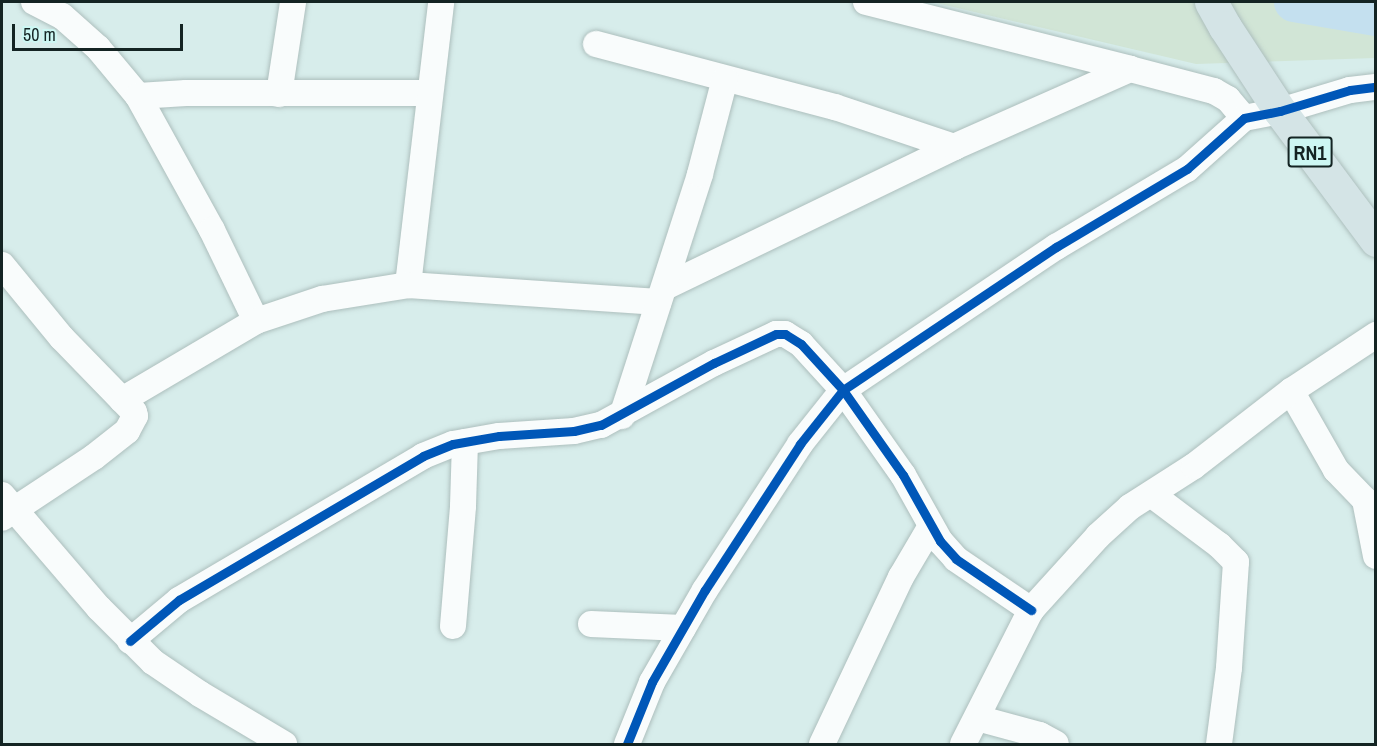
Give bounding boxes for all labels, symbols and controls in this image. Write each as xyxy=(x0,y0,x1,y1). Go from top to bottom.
scale bar xyxy=(15,12,186,50)
text: 50 m xyxy=(23,22,56,47)
road number: RN1 xyxy=(1288,135,1332,169)

